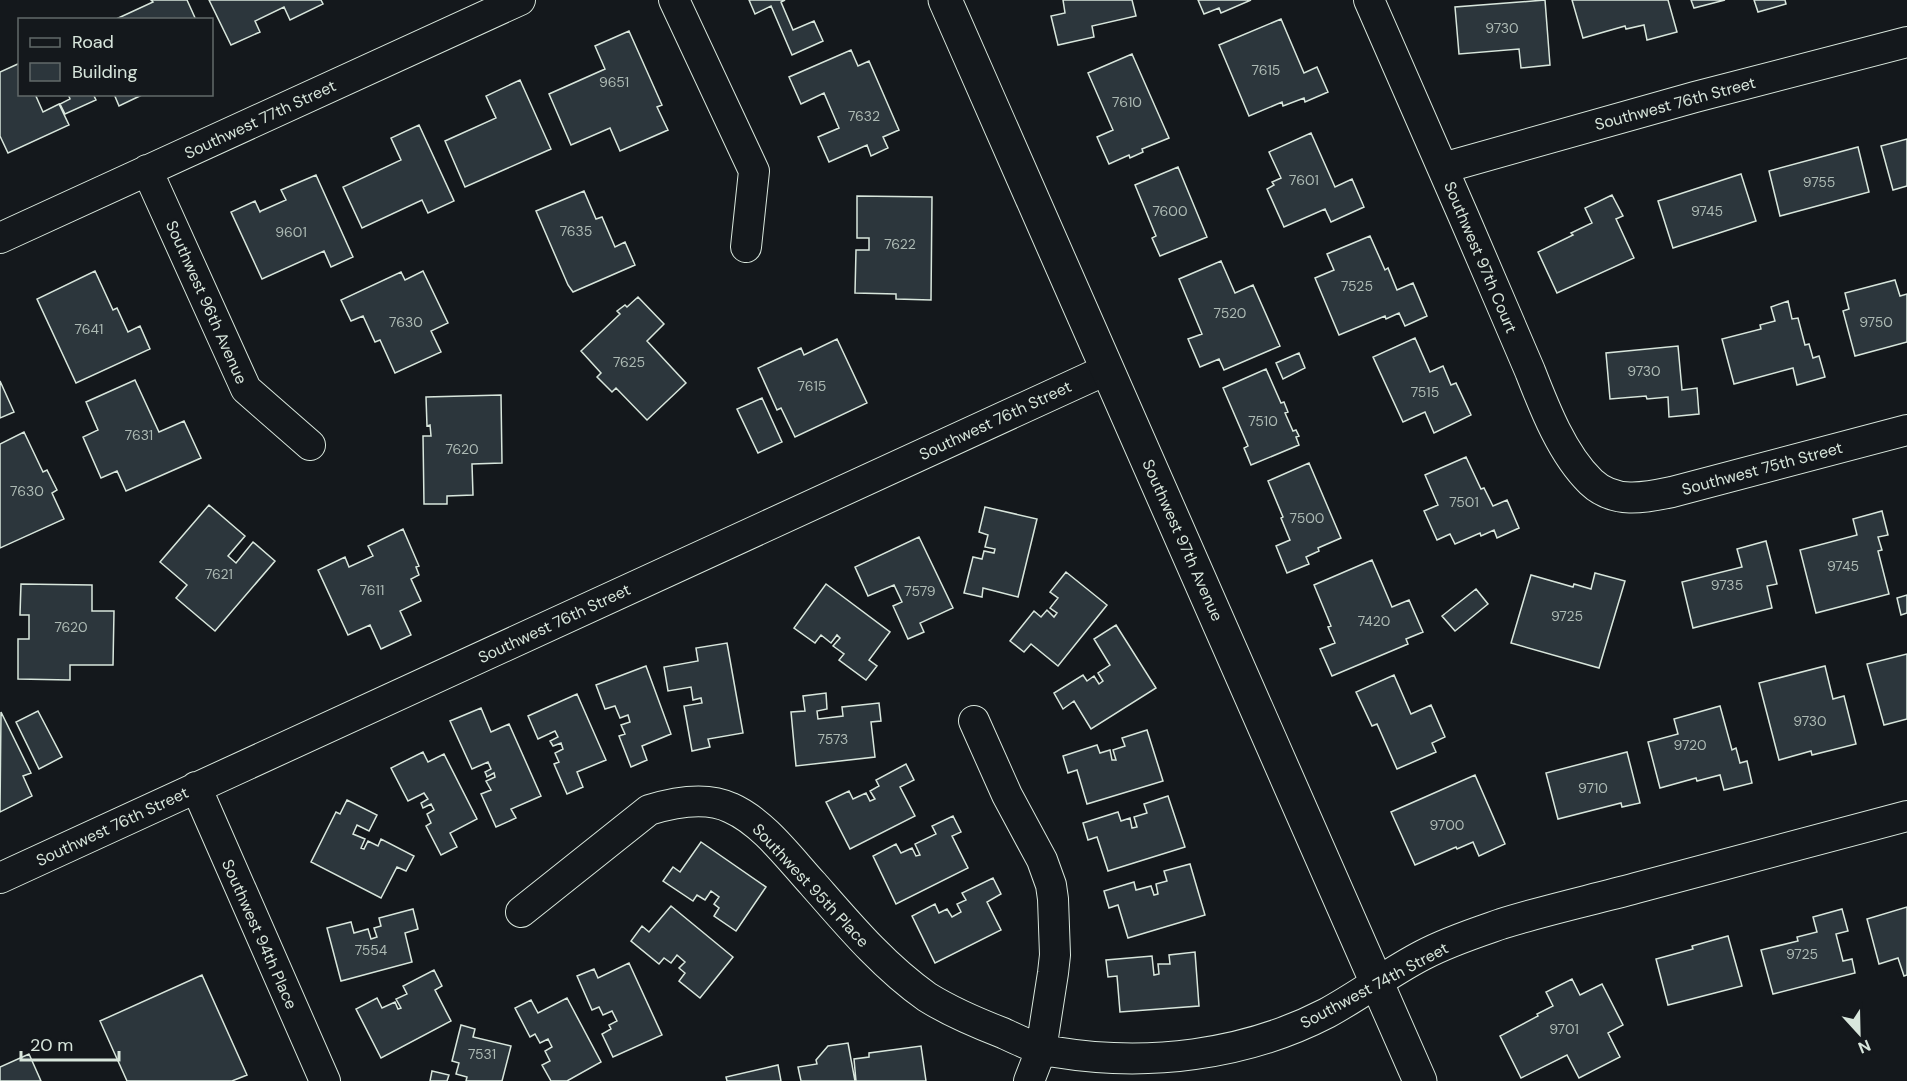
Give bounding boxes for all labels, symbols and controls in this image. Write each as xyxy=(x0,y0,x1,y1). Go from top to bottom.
legend xyxy=(18,18,213,96)
house number: 9730 xyxy=(1485,19,1519,37)
text: Road xyxy=(72,30,114,54)
text: Building xyxy=(72,60,137,84)
house number: 7615 xyxy=(1252,61,1280,79)
street label: Southwest 76th Street xyxy=(1592,72,1758,135)
house number: 9651 xyxy=(599,73,629,91)
street label: Southwest 77th Street xyxy=(181,75,339,164)
house number: 7610 xyxy=(1112,93,1142,111)
house number: 7632 xyxy=(848,107,880,125)
house number: 7601 xyxy=(1289,171,1319,189)
house number: 9755 xyxy=(1803,173,1835,191)
street label: Southwest 97th Court xyxy=(1439,178,1522,336)
house number: 7600 xyxy=(1152,202,1188,220)
house number: 9745 xyxy=(1691,202,1723,220)
street label: Southwest 96th Avenue xyxy=(161,217,252,387)
house number: 7635 xyxy=(560,222,592,240)
house number: 9601 xyxy=(275,223,307,241)
house number: 7622 xyxy=(884,235,916,253)
house number: 7525 xyxy=(1341,277,1373,295)
house number: 7520 xyxy=(1214,304,1246,322)
house number: 7630 xyxy=(389,313,423,331)
house number: 9750 xyxy=(1859,313,1893,331)
house number: 7641 xyxy=(75,320,103,338)
house number: 7625 xyxy=(613,353,645,371)
house number: 9730 xyxy=(1627,362,1661,380)
street label: Southwest 76th Street xyxy=(916,376,1075,465)
house number: 7615 xyxy=(798,377,826,395)
house number: 7515 xyxy=(1411,383,1439,401)
house number: 7510 xyxy=(1248,412,1278,430)
house number: 7631 xyxy=(125,426,153,444)
street label: Southwest 75th Street xyxy=(1679,437,1845,500)
house number: 7620 xyxy=(445,440,479,458)
street label: Southwest 97th Avenue xyxy=(1137,456,1228,624)
house number: 7630 xyxy=(10,482,44,500)
house number: 7501 xyxy=(1449,493,1479,511)
house number: 7500 xyxy=(1290,509,1324,527)
house number: 9745 xyxy=(1827,557,1859,575)
house number: 7621 xyxy=(205,565,233,583)
house number: 9735 xyxy=(1711,576,1743,594)
street label: Southwest 76th Street xyxy=(475,579,634,668)
house number: 7611 xyxy=(360,581,384,599)
house number: 7579 xyxy=(904,582,936,600)
house number: 9725 xyxy=(1551,607,1583,625)
house number: 7420 xyxy=(1358,612,1390,630)
house number: 7620 xyxy=(54,618,88,636)
house number: 9730 xyxy=(1793,712,1827,730)
house number: 7573 xyxy=(818,730,848,748)
house number: 9720 xyxy=(1673,736,1707,754)
house number: 9710 xyxy=(1578,779,1608,797)
street label: Southwest 76th Street xyxy=(33,782,192,871)
house number: 9700 xyxy=(1430,816,1464,834)
street label: Southwest 95th Place xyxy=(748,819,874,952)
street label: Southwest 94th Place xyxy=(217,856,302,1012)
street label: Southwest 74th Street xyxy=(1296,937,1452,1033)
house number: 7554 xyxy=(355,941,388,959)
house number: 9725 xyxy=(1786,945,1818,963)
north arrow xyxy=(1829,1003,1889,1063)
house number: 9701 xyxy=(1549,1020,1579,1038)
scale bar xyxy=(21,1024,118,1062)
text: 20 m xyxy=(30,1033,73,1057)
text: N xyxy=(1855,1035,1874,1058)
house number: 7531 xyxy=(468,1045,496,1063)

